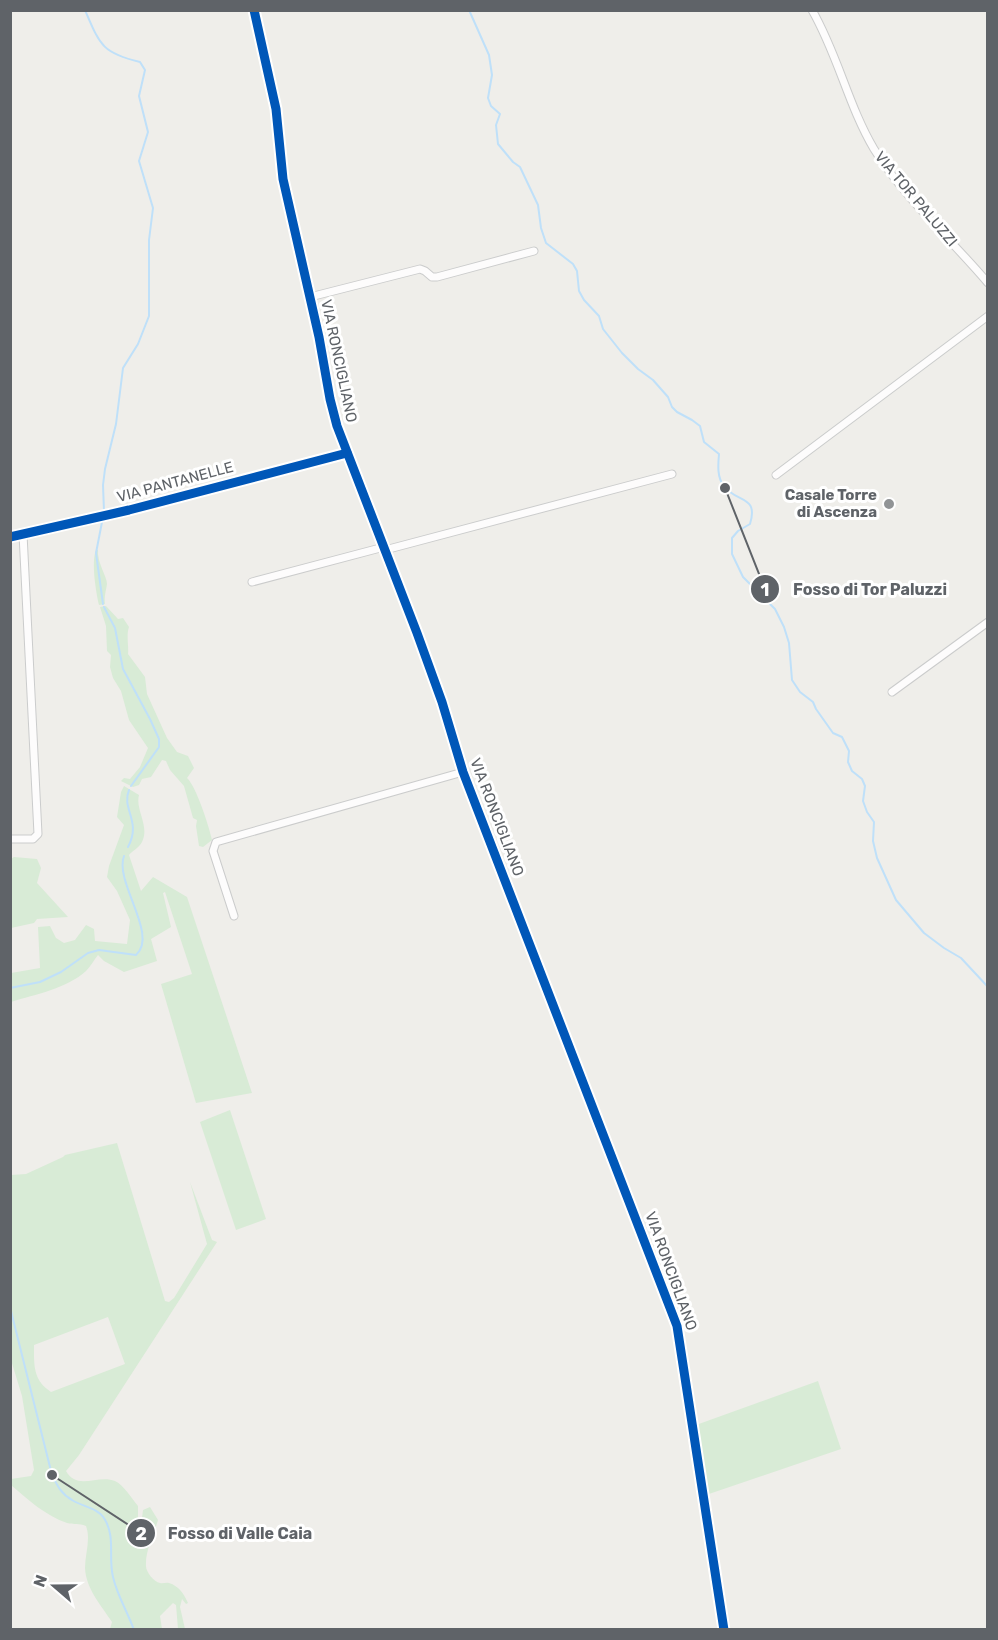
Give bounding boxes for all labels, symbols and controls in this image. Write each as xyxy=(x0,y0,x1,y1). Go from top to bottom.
street label: VIA TOR PALUZZI xyxy=(871,148,961,250)
street label: VIA RONCIGLIANO xyxy=(317,298,361,424)
street label: VIA PANTANELLE xyxy=(115,458,235,506)
place label: Casale Torre di Ascenza xyxy=(785,486,877,521)
marker: Casale Torre di Ascenza xyxy=(882,497,896,511)
callout: Fosso di Tor Paluzzi xyxy=(750,572,959,606)
text: 1 xyxy=(761,579,769,601)
text: Fosso di Tor Paluzzi xyxy=(793,580,947,599)
street label: VIA RONCIGLIANO xyxy=(466,755,528,879)
street label: VIA RONCIGLIANO xyxy=(641,1209,701,1333)
callout: Fosso di Valle Caia xyxy=(126,1516,325,1550)
text: 2 xyxy=(135,1523,147,1545)
text: Fosso di Valle Caia xyxy=(168,1524,312,1543)
north arrow xyxy=(24,1556,84,1616)
text: N xyxy=(29,1572,51,1590)

